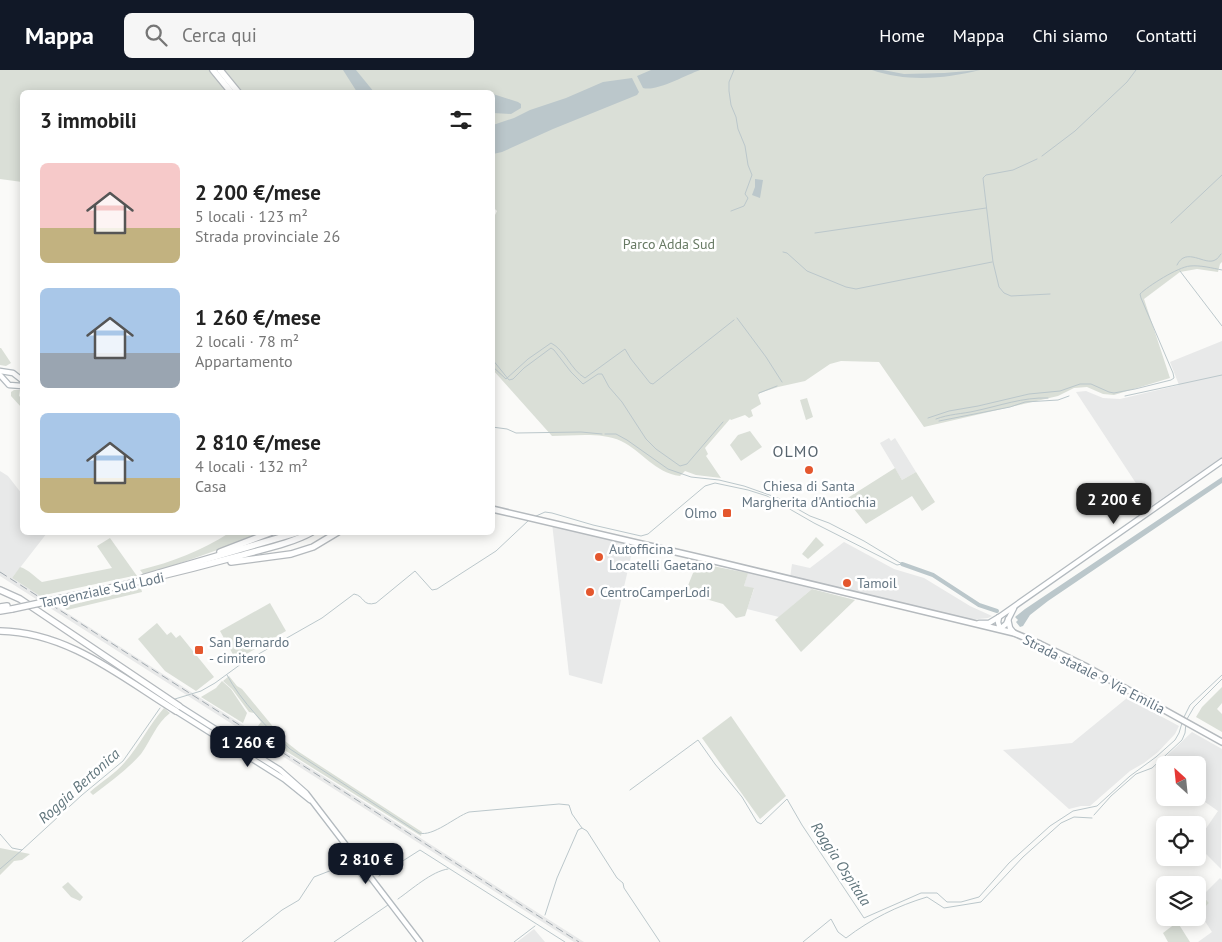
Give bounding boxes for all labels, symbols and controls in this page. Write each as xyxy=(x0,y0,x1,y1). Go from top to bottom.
search box xyxy=(124,13,474,58)
text: Mappa xyxy=(25,20,94,51)
icon: search xyxy=(142,21,170,49)
text: Cerca qui xyxy=(182,23,257,47)
text: Home xyxy=(879,24,925,47)
text: Mappa xyxy=(953,24,1004,47)
text: Chi siamo xyxy=(1032,24,1108,47)
text: Contatti xyxy=(1136,24,1197,47)
icon: filters xyxy=(447,106,475,134)
text: 3 immobili xyxy=(40,107,137,134)
text: 2 200 €/mese xyxy=(195,179,321,206)
icon: home xyxy=(80,183,140,243)
text: 5 locali · 123 m² xyxy=(195,206,308,226)
text: Strada provinciale 26 xyxy=(195,226,340,246)
park label: Parco Adda Sud xyxy=(623,235,715,253)
text: 1 260 €/mese xyxy=(195,304,321,331)
icon: home xyxy=(80,308,140,368)
text: 2 locali · 78 m² xyxy=(195,331,299,351)
text: Appartamento xyxy=(195,351,293,371)
text: 2 810 €/mese xyxy=(195,429,321,456)
icon: home xyxy=(80,433,140,493)
district label: OLMO xyxy=(773,441,819,461)
text: 4 locali · 132 m² xyxy=(195,456,308,476)
marker: Chiesa di Santa Margherita d'Antiochia xyxy=(803,464,815,476)
text: Casa xyxy=(195,476,226,496)
place label: Chiesa di Santa Margherita d'Antiochia xyxy=(742,477,876,511)
pin: 2 200 € xyxy=(1068,482,1160,525)
text: 2 200 € xyxy=(1087,489,1141,509)
place label: Olmo xyxy=(684,504,717,522)
marker: Olmo xyxy=(721,507,733,519)
place label: Autofficina Locatelli Gaetano xyxy=(609,540,713,574)
marker: Autofficina Locatelli Gaetano xyxy=(593,551,605,563)
street label: Tangenziale Sud Lodi xyxy=(38,568,166,612)
place label: Tamoil xyxy=(857,574,897,592)
marker: Tamoil xyxy=(841,577,853,589)
place label: CentroCamperLodi xyxy=(600,583,710,601)
marker: CentroCamperLodi xyxy=(584,586,596,598)
street label: Strada statale 9 Via Emilia xyxy=(1020,630,1168,718)
place label: San Bernardo - cimitero xyxy=(209,633,289,667)
marker: San Bernardo - cimitero xyxy=(193,644,205,656)
pin: 1 260 € xyxy=(202,726,294,768)
text: 1 260 € xyxy=(221,732,275,752)
water label: Roggia Bertonica xyxy=(34,744,124,827)
north arrow xyxy=(1156,756,1206,806)
map controls xyxy=(1156,756,1206,926)
button: locate xyxy=(1156,816,1206,866)
water label: Roggia Ospitala xyxy=(807,818,876,910)
pin: 2 810 € xyxy=(320,842,412,885)
text: 2 810 € xyxy=(339,849,393,869)
button: layers xyxy=(1156,876,1206,926)

